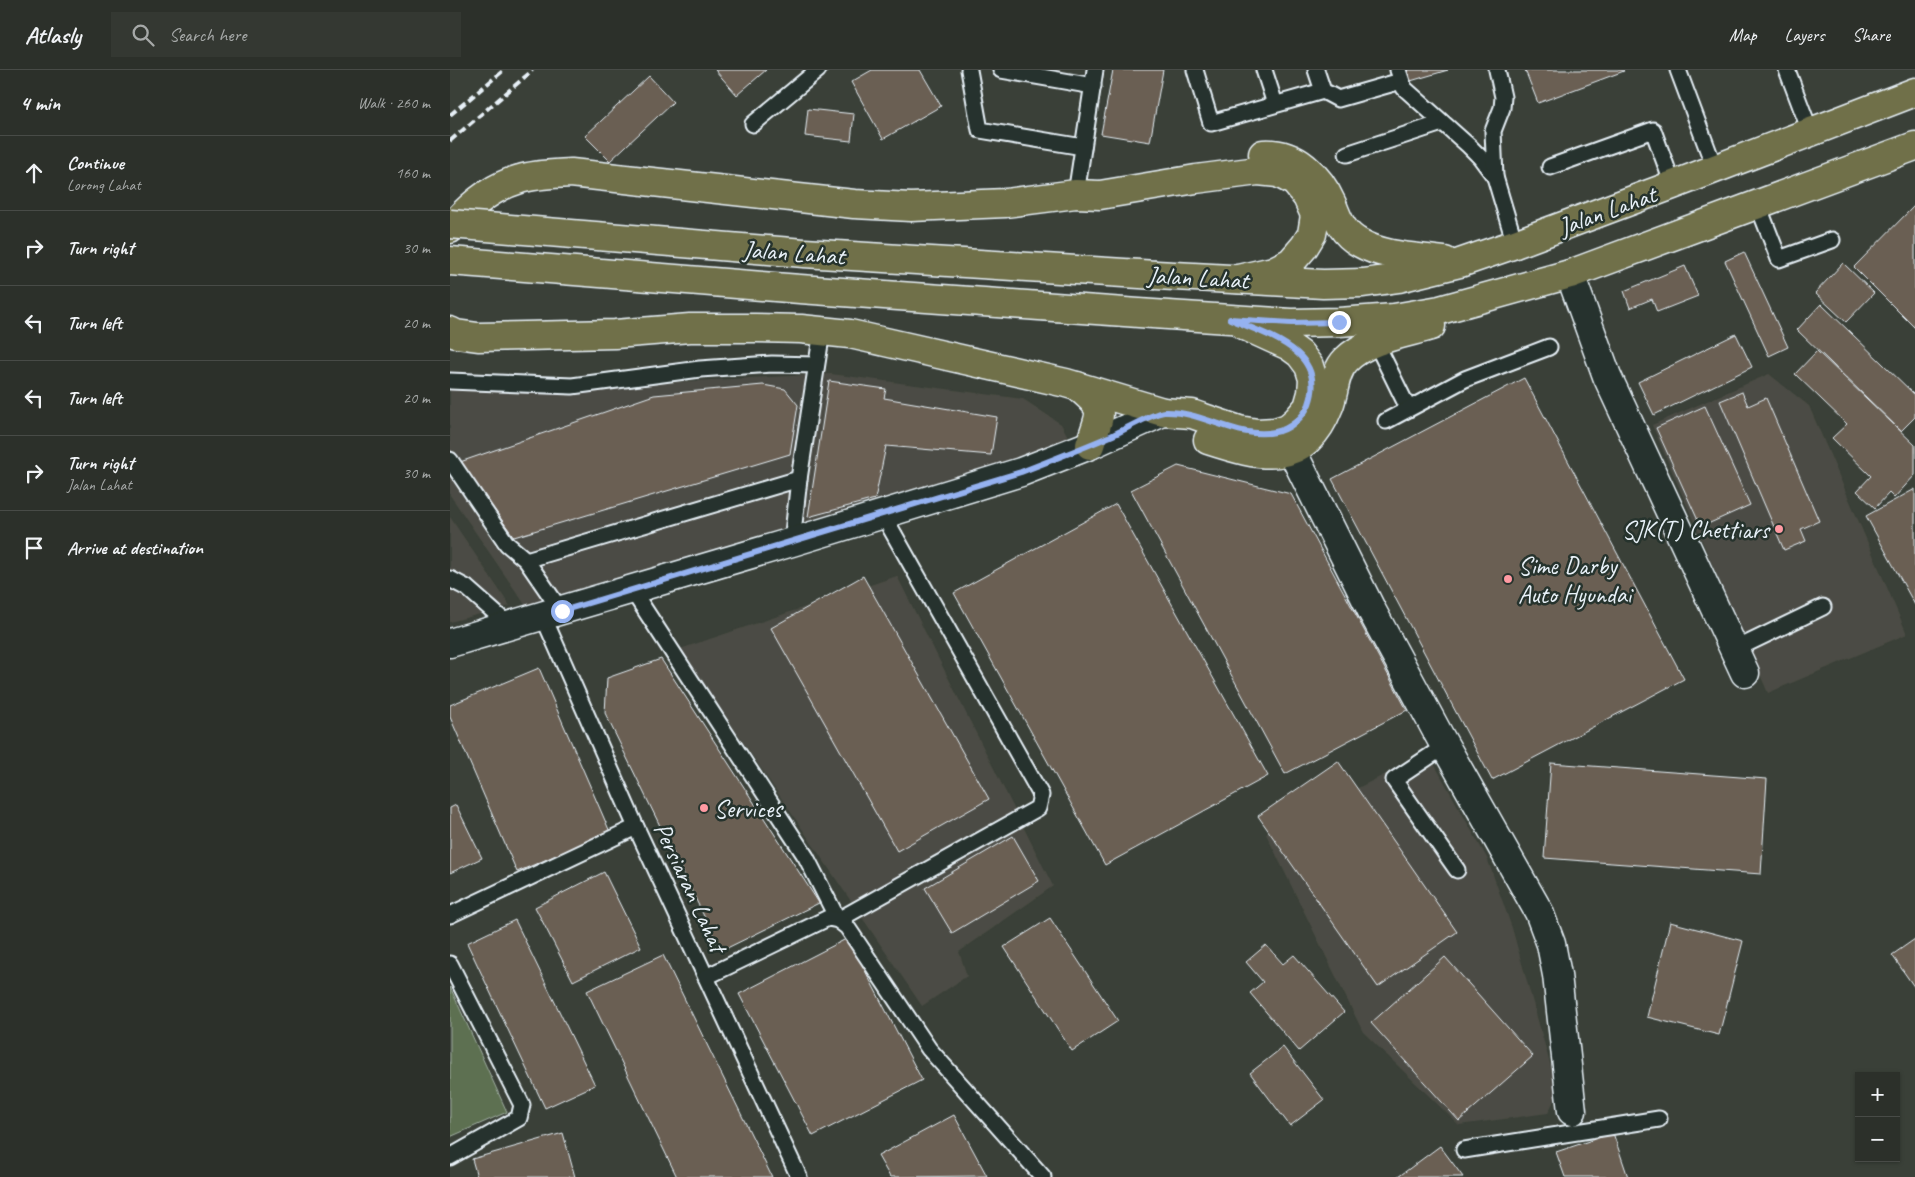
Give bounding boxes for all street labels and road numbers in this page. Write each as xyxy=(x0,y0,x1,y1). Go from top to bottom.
street label: Jalan Lahat xyxy=(1553,178,1663,244)
street label: Jalan Lahat xyxy=(741,233,848,273)
street label: Jalan Lahat xyxy=(1146,259,1252,297)
street label: Persiaran Lahat xyxy=(646,817,736,961)

